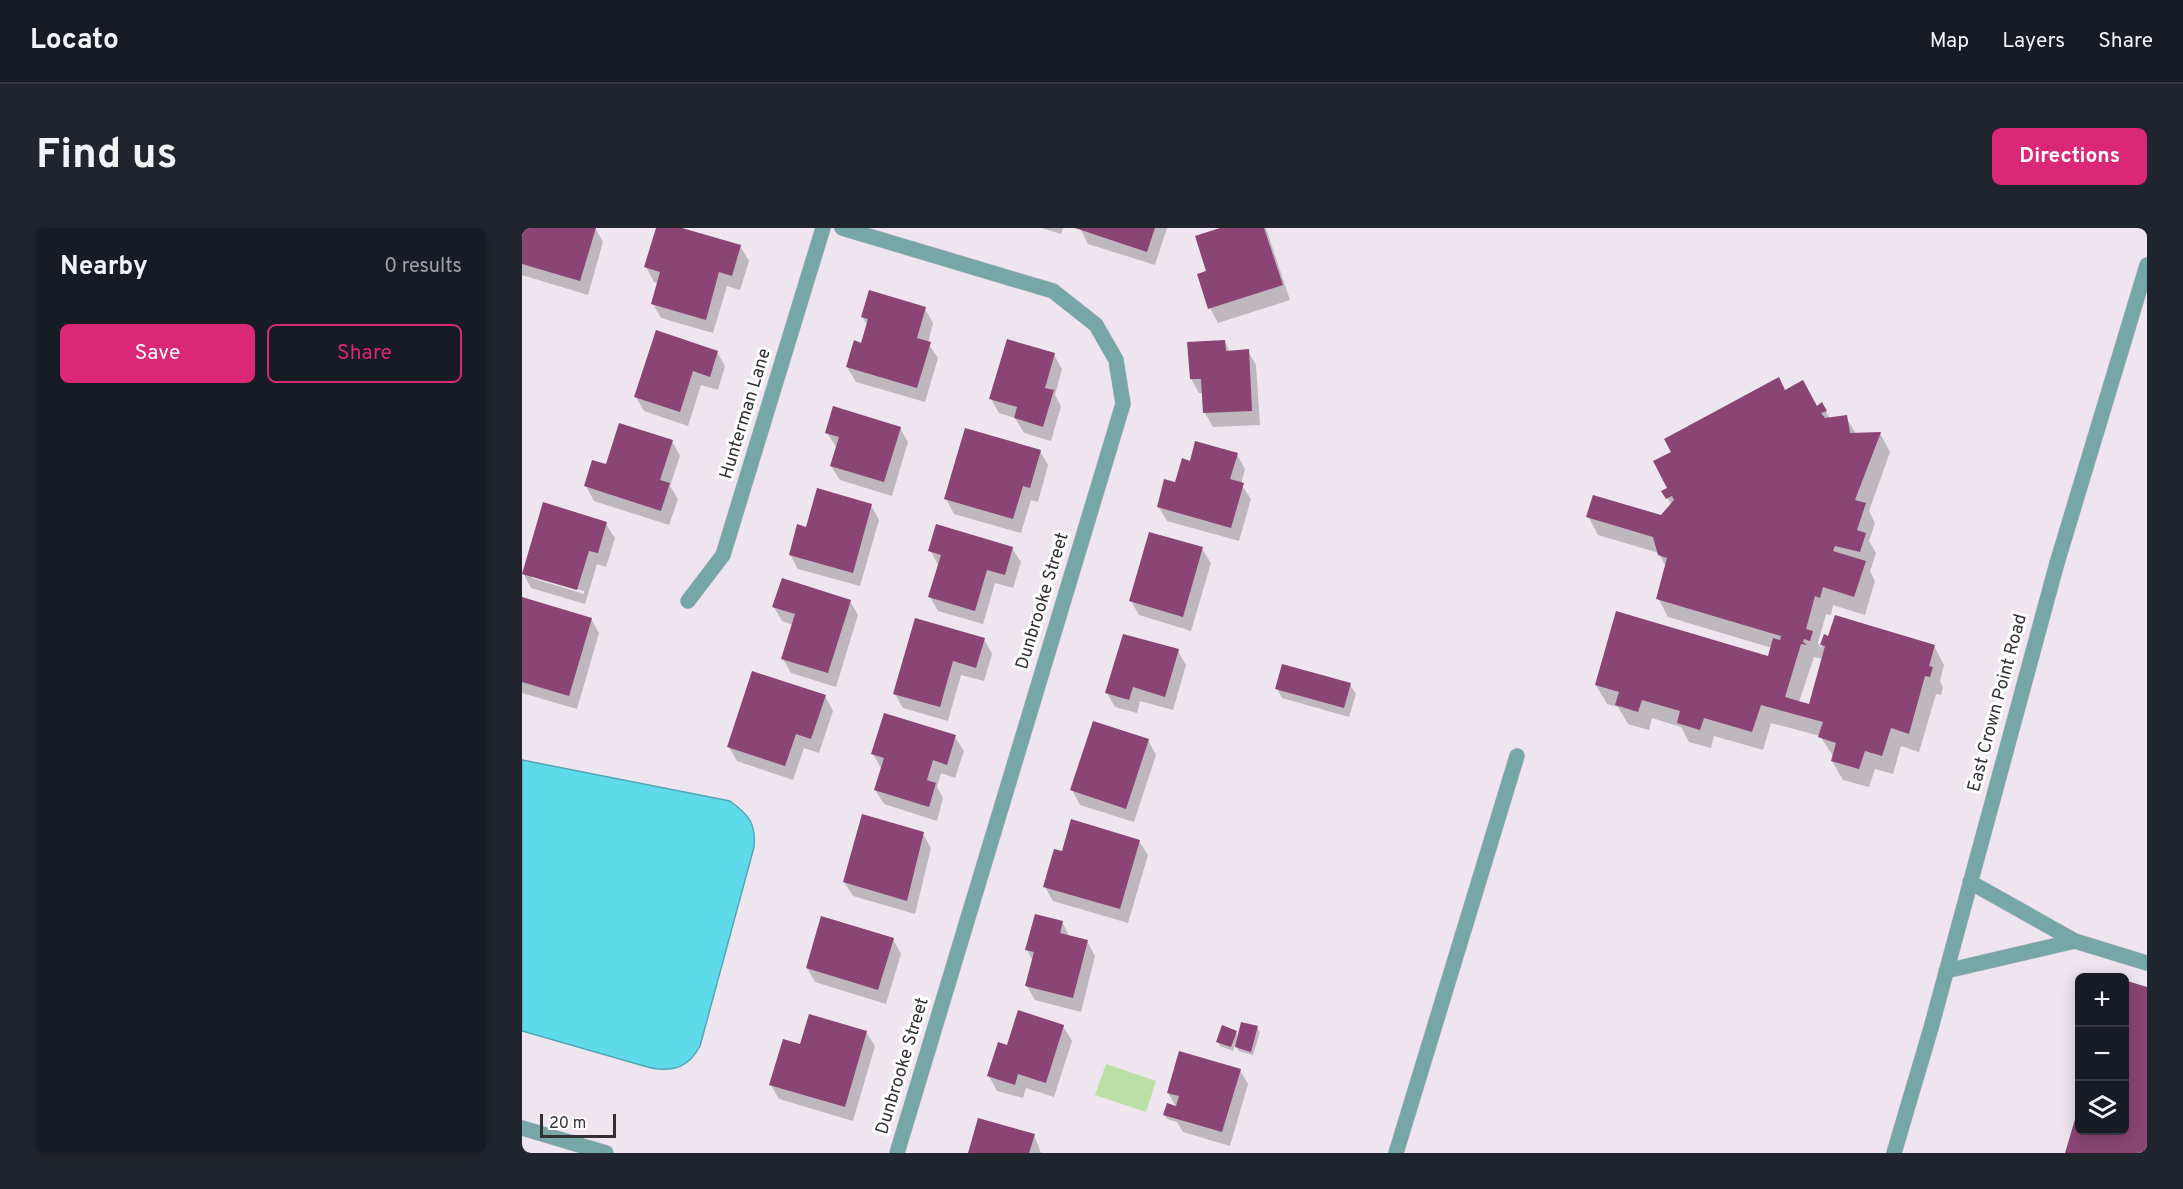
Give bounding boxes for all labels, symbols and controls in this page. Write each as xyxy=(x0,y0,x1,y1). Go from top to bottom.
text: Locato xyxy=(30,23,119,59)
text: Map xyxy=(1930,28,1969,55)
text: Layers xyxy=(2002,28,2065,55)
text: Share xyxy=(2098,28,2153,55)
button: Directions xyxy=(1992,128,2147,185)
text: Find us xyxy=(36,130,177,183)
text: Nearby xyxy=(60,251,148,284)
text: 0 results xyxy=(384,254,462,280)
button: Save xyxy=(60,324,255,383)
button: Share xyxy=(267,324,462,383)
street label: Hunterman Lane xyxy=(715,346,777,482)
street label: Dunbrooke Street xyxy=(1011,530,1075,672)
street label: East Crown Point Road xyxy=(1963,611,2033,795)
map controls xyxy=(2075,973,2129,1135)
button: + xyxy=(2075,973,2129,1027)
street label: Dunbrooke Street xyxy=(871,995,935,1137)
button: − xyxy=(2075,1027,2129,1081)
button: layers xyxy=(2075,1081,2129,1135)
scale bar xyxy=(540,1111,616,1138)
text: 20 m xyxy=(549,1114,586,1134)

